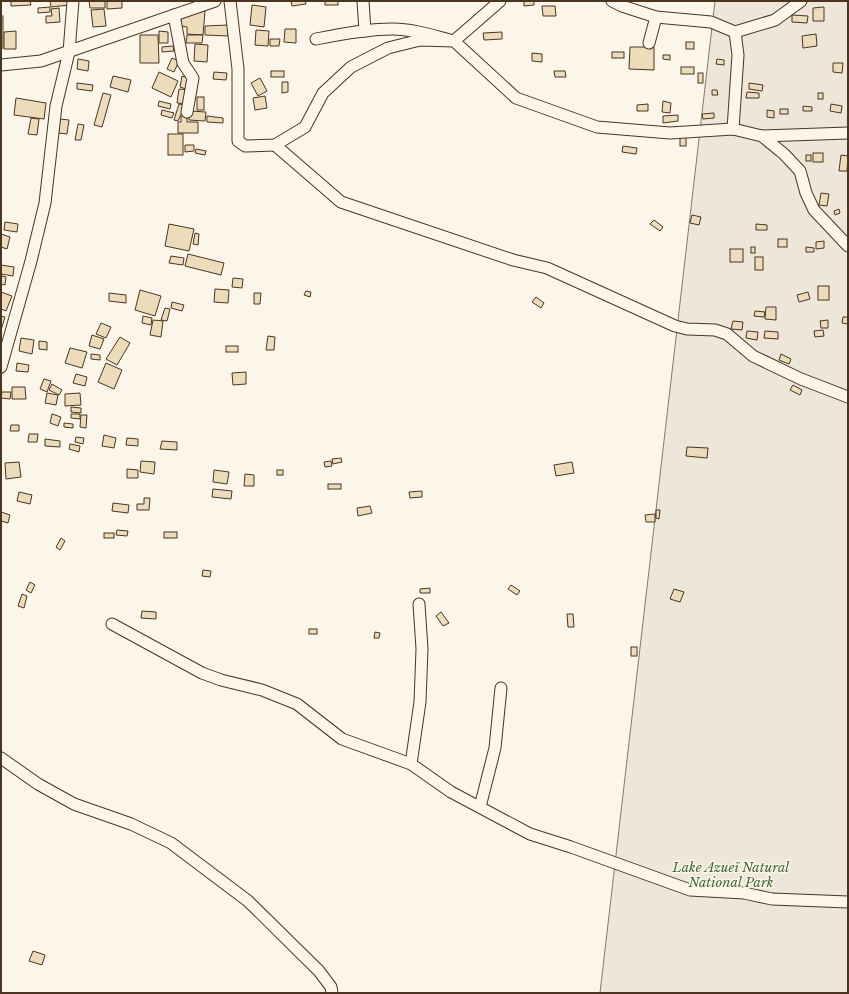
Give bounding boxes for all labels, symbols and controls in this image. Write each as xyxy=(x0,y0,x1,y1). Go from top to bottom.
park label: Lake Azueï Natural National Park xyxy=(672,859,790,891)

